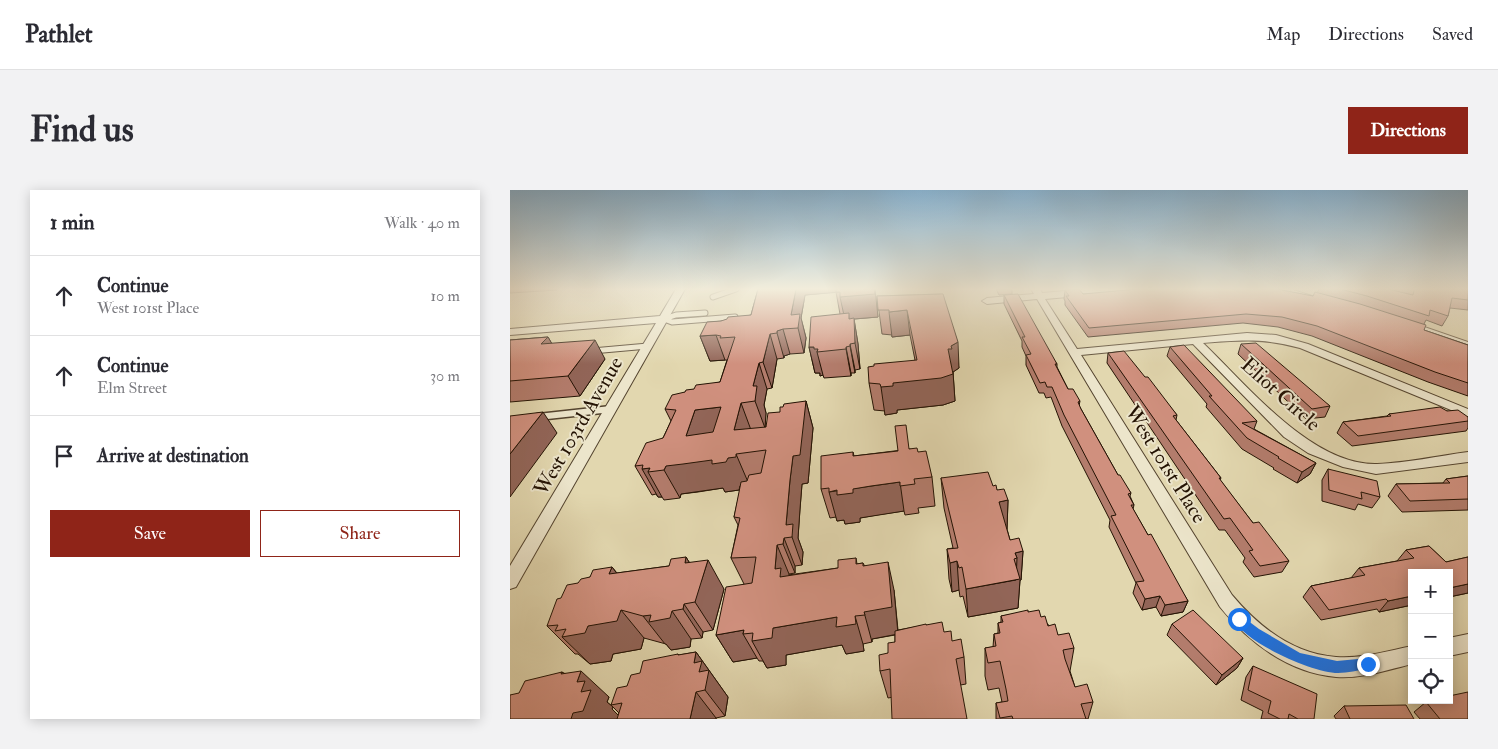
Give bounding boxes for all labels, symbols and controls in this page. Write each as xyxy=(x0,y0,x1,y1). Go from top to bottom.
text: Pathlet xyxy=(25,19,93,50)
text: Map xyxy=(1267,23,1300,46)
text: Directions xyxy=(1328,23,1404,46)
text: Saved xyxy=(1432,23,1473,46)
button: Directions xyxy=(1348,107,1468,154)
text: Find us xyxy=(30,108,134,152)
text: 1 min xyxy=(50,209,95,236)
text: Walk · 40 m xyxy=(384,213,460,233)
text: Continue xyxy=(97,274,168,298)
icon: ahead xyxy=(50,282,78,310)
text: 10 m xyxy=(430,286,460,306)
text: West 101st Place xyxy=(97,298,199,318)
street label: Eliot Circle xyxy=(1235,351,1326,437)
street label: West 103rd Avenue xyxy=(527,352,629,501)
text: Continue xyxy=(97,354,168,378)
icon: ahead xyxy=(50,362,78,390)
text: 30 m xyxy=(430,366,460,386)
text: Elm Street xyxy=(97,378,167,398)
street label: West 101st Place xyxy=(1118,399,1213,528)
icon: arrive xyxy=(50,442,78,470)
text: Arrive at destination xyxy=(97,444,249,468)
button: Save xyxy=(50,510,250,557)
button: Share xyxy=(260,510,460,557)
map controls xyxy=(1408,569,1453,704)
button: + xyxy=(1408,569,1453,614)
route start xyxy=(1228,608,1251,631)
button: − xyxy=(1408,614,1453,659)
route end xyxy=(1357,653,1380,676)
button: locate xyxy=(1408,659,1453,704)

